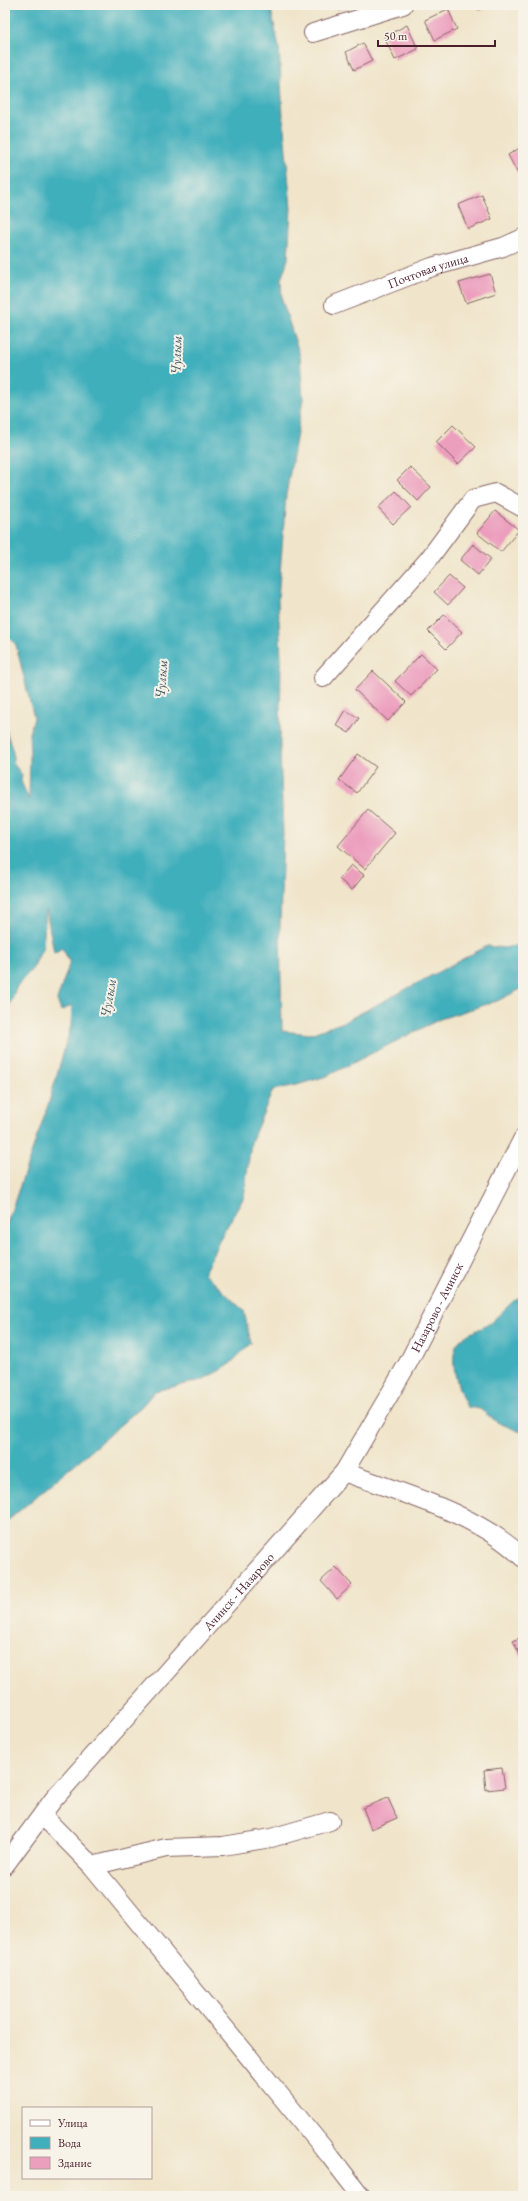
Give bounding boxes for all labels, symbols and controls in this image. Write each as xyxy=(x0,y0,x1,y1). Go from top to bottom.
scale bar xyxy=(378,22,495,48)
text: 50 m xyxy=(384,28,408,44)
street label: Почтовая улица xyxy=(385,249,471,292)
water label: Чулым xyxy=(166,335,186,375)
water label: Чулым xyxy=(151,659,171,699)
water label: Чулым xyxy=(96,977,120,1019)
street label: Назарово - Ачинск xyxy=(406,1259,467,1355)
street label: Ачинск - Назарово xyxy=(198,1549,277,1635)
legend xyxy=(22,2107,152,2179)
text: Улица xyxy=(57,2115,88,2131)
text: Вода xyxy=(58,2135,81,2151)
text: Здание xyxy=(58,2155,92,2171)

